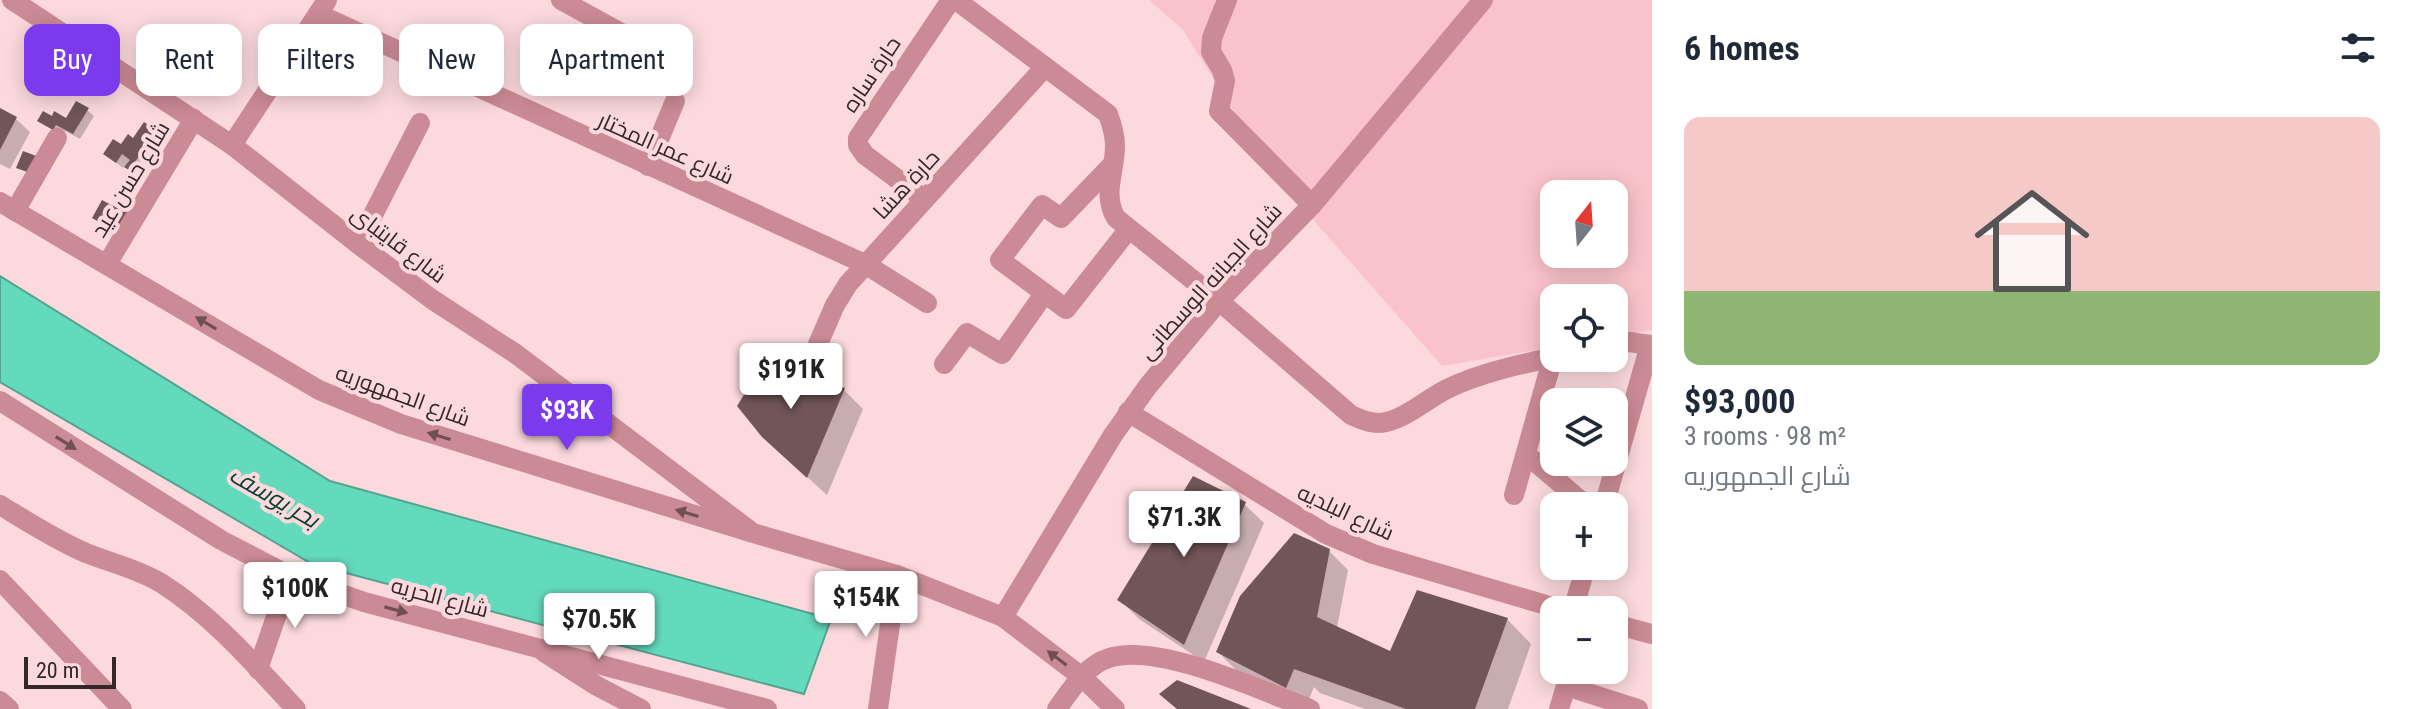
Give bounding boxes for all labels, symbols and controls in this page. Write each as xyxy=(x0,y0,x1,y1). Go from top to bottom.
chip: Buy xyxy=(24,24,120,96)
chip: Rent xyxy=(136,24,242,96)
chip: Filters xyxy=(258,24,383,96)
chip: New xyxy=(399,24,504,96)
chip: Apartment xyxy=(520,24,693,96)
icon: filters xyxy=(2336,26,2380,70)
text: 6 homes xyxy=(1684,28,1800,68)
street label: حارة ساره xyxy=(837,32,906,117)
street label: شارع عمر المختار xyxy=(591,107,738,191)
street label: شارع حسن عيد xyxy=(86,117,176,242)
street label: حارة هشا xyxy=(868,145,945,224)
icon: home xyxy=(1960,169,2104,313)
north arrow xyxy=(1540,180,1628,268)
map controls xyxy=(1540,180,1628,684)
street label: شارع الجبانه الوسطانى xyxy=(1134,198,1288,366)
street label: شارع قايتباى xyxy=(345,201,451,290)
button: locate xyxy=(1540,284,1628,372)
one-way arrow xyxy=(195,316,217,330)
pin: $191K xyxy=(735,343,847,411)
text: $191K xyxy=(758,354,824,384)
street label: شارع الجمهوريه xyxy=(332,360,473,433)
text: $93,000 xyxy=(1684,381,1795,421)
pin: $93K xyxy=(520,384,614,452)
button: layers xyxy=(1540,388,1628,476)
text: $93K xyxy=(540,395,594,425)
text: 3 rooms · 98 m² xyxy=(1684,421,1846,451)
one-way arrow xyxy=(427,429,451,441)
one-way arrow xyxy=(55,435,77,449)
water label: بحر يوسف xyxy=(224,460,325,535)
text: شارع الجمهوريه xyxy=(1684,461,1851,491)
street label: شارع البلديه xyxy=(1293,479,1398,547)
pin: $71.3K xyxy=(1119,491,1249,559)
button: + xyxy=(1540,492,1628,580)
text: $71.3K xyxy=(1147,502,1221,532)
one-way arrow xyxy=(675,506,699,519)
pin: $100K xyxy=(239,562,351,630)
pin: $154K xyxy=(810,571,922,639)
street label: شارع الحريه xyxy=(388,572,491,624)
text: $100K xyxy=(262,573,328,603)
text: $154K xyxy=(833,582,899,612)
pin: $70.5K xyxy=(534,593,664,661)
button: − xyxy=(1540,596,1628,684)
one-way arrow xyxy=(384,604,408,617)
text: $70.5K xyxy=(562,604,636,634)
one-way arrow xyxy=(1046,650,1067,666)
scale bar xyxy=(24,653,116,689)
text: 20 m xyxy=(36,658,79,683)

